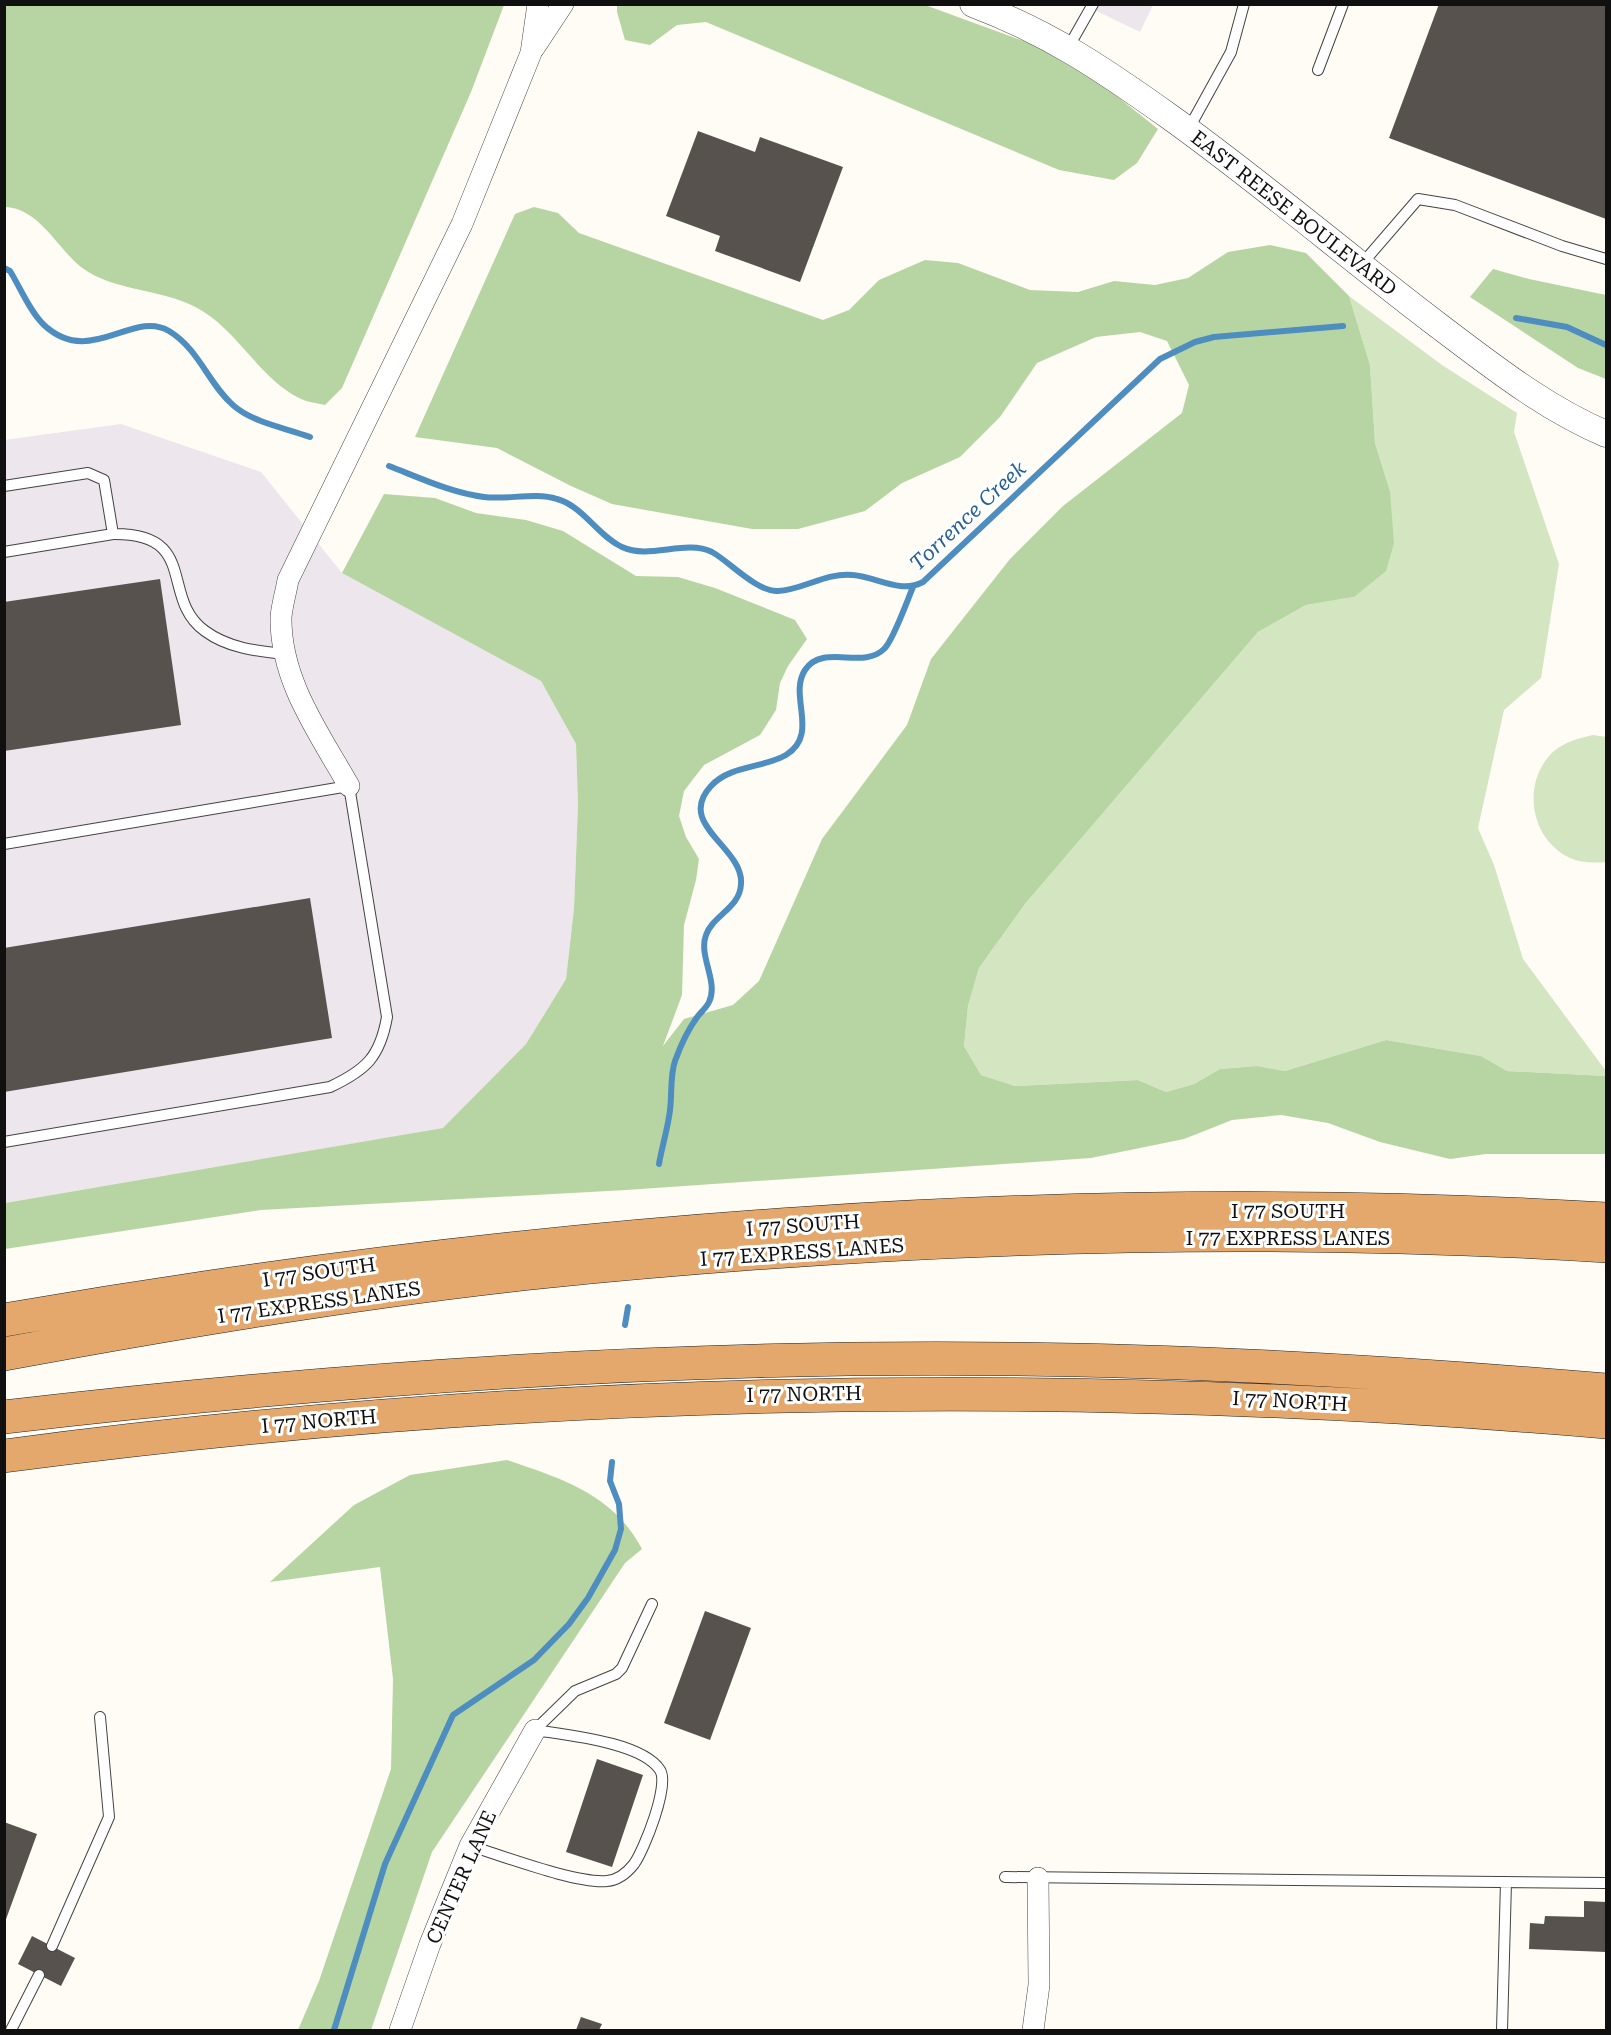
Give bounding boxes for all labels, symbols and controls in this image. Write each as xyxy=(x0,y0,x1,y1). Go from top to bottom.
street label: EAST REESE BOULEVARD xyxy=(1186,125,1402,301)
water label: Torrence Creek xyxy=(905,456,1031,576)
street label: I 77 SOUTH xyxy=(1231,1199,1345,1223)
street label: I 77 SOUTH xyxy=(745,1209,861,1241)
street label: I 77 EXPRESS LANES xyxy=(1186,1226,1390,1250)
street label: I 77 EXPRESS LANES xyxy=(699,1233,905,1271)
street label: I 77 SOUTH xyxy=(261,1252,377,1292)
street label: I 77 EXPRESS LANES xyxy=(216,1276,422,1328)
street label: I 77 NORTH xyxy=(746,1381,862,1407)
street label: I 77 NORTH xyxy=(1232,1386,1348,1416)
street label: I 77 NORTH xyxy=(260,1404,378,1438)
street label: CENTER LANE xyxy=(421,1807,501,1947)

